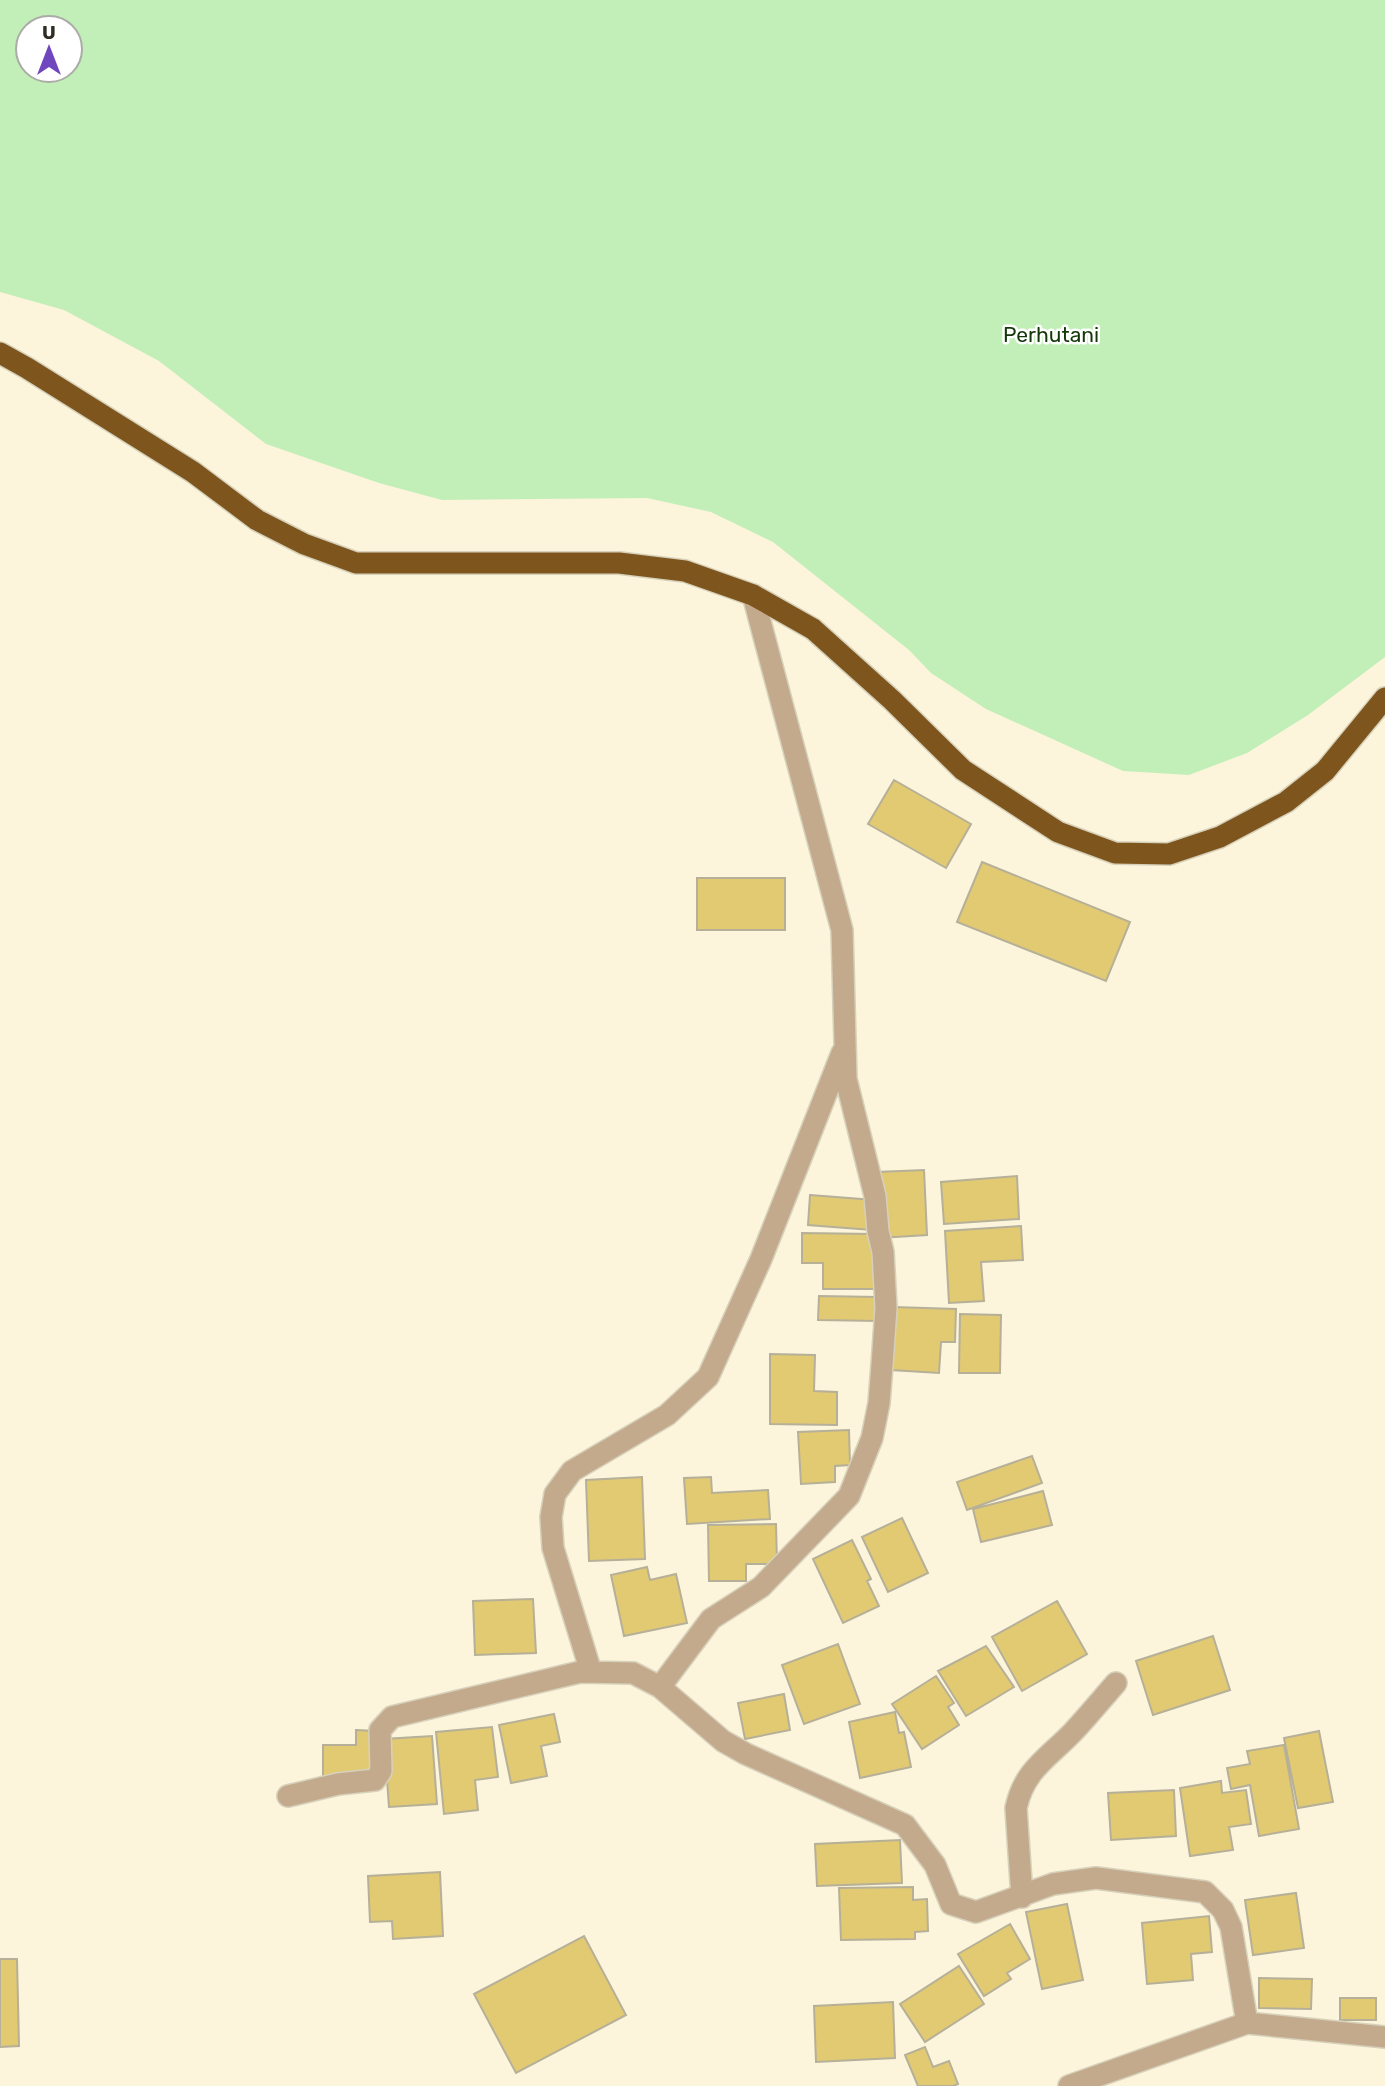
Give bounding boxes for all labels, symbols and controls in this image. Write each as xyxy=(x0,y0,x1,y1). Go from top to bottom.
north arrow xyxy=(14,14,84,84)
text: U xyxy=(42,21,56,44)
park label: Perhutani xyxy=(1003,322,1099,347)

